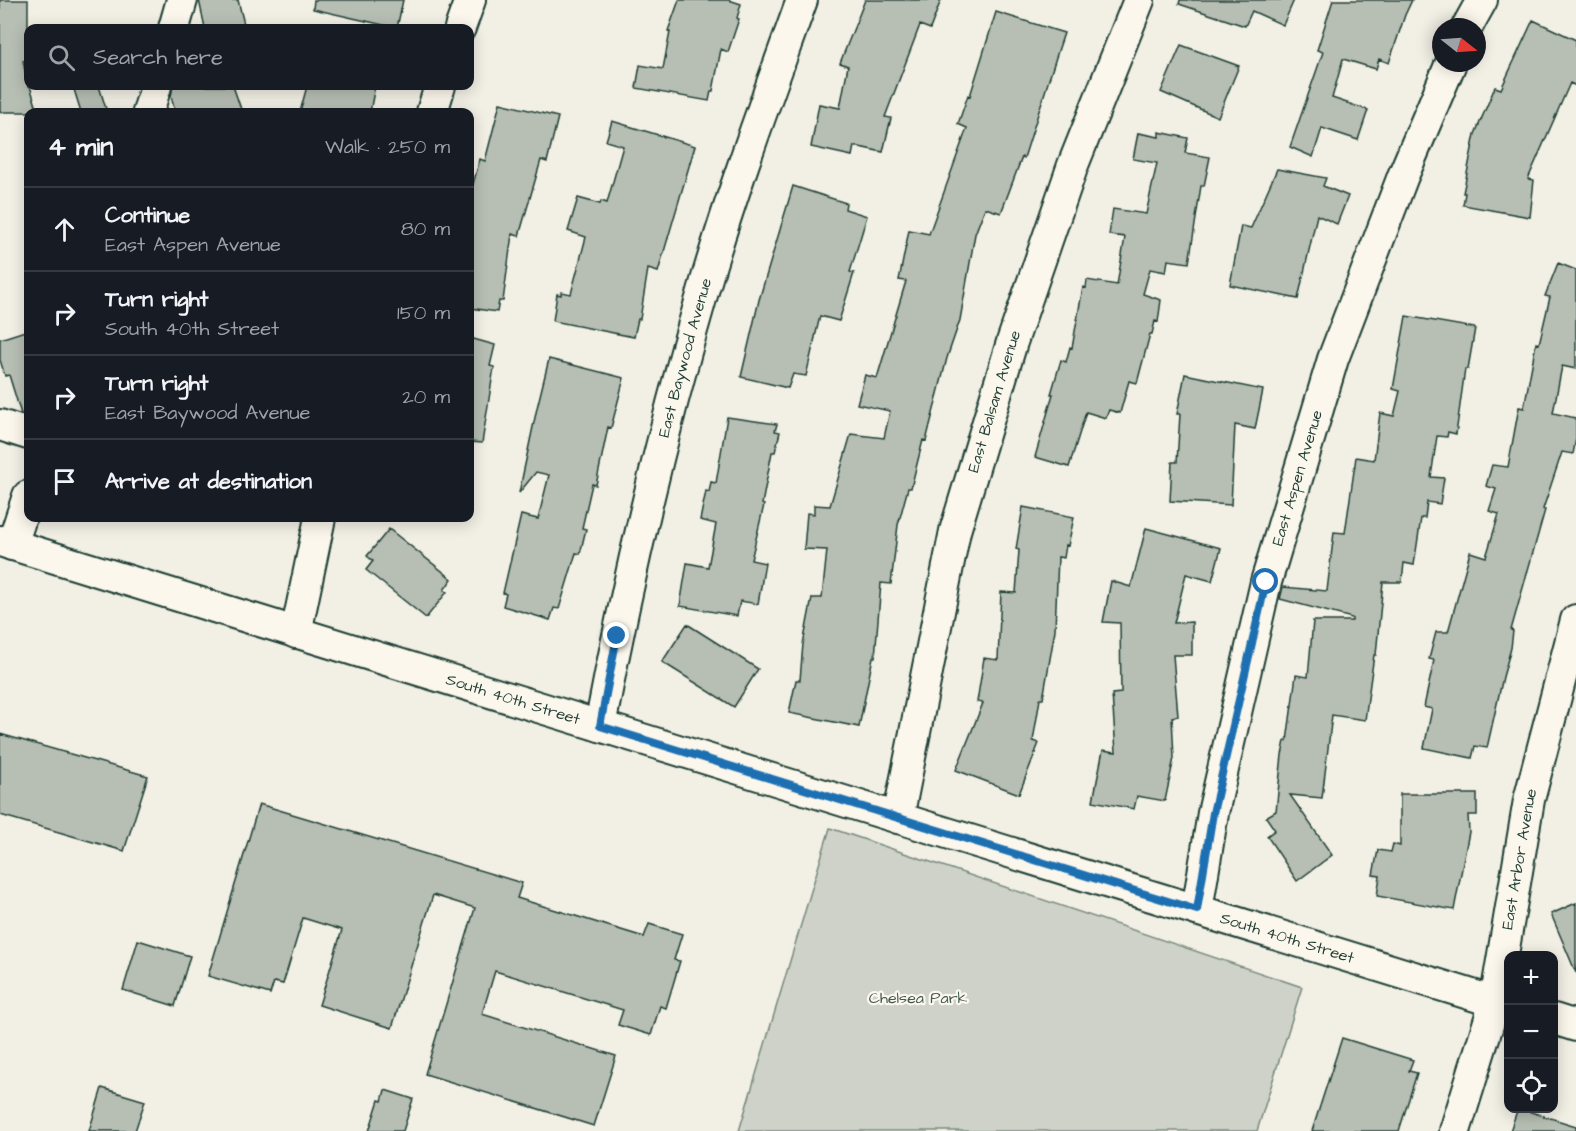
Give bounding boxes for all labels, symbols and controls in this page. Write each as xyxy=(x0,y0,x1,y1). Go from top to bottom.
north arrow xyxy=(1432,18,1486,72)
search box xyxy=(24,24,474,90)
icon: search xyxy=(45,41,78,74)
text: Search here xyxy=(93,42,223,73)
text: 4 min xyxy=(48,129,113,165)
text: Walk · 250 m xyxy=(325,133,450,161)
text: Continue xyxy=(105,200,190,231)
icon: ahead xyxy=(48,213,81,246)
text: 80 m xyxy=(401,215,450,243)
text: East Aspen Avenue xyxy=(105,231,281,259)
street label: East Baywood Avenue xyxy=(653,275,717,440)
text: Turn right xyxy=(105,284,208,315)
icon: right xyxy=(48,297,81,330)
text: 150 m xyxy=(397,299,450,327)
text: South 40th Street xyxy=(105,315,279,343)
street label: East Balsam Avenue xyxy=(962,327,1026,475)
text: Turn right xyxy=(105,368,208,399)
icon: right xyxy=(48,381,81,414)
text: 20 m xyxy=(402,383,450,411)
text: East Baywood Avenue xyxy=(105,399,310,427)
street label: East Aspen Avenue xyxy=(1266,407,1328,548)
icon: arrive xyxy=(48,465,81,498)
text: Arrive at destination xyxy=(105,466,312,497)
route start xyxy=(1252,568,1278,594)
route end xyxy=(603,622,629,648)
street label: South 40th Street xyxy=(443,668,583,730)
street label: East Arbor Avenue xyxy=(1496,786,1543,931)
street label: South 40th Street xyxy=(1217,907,1358,969)
map controls xyxy=(1504,951,1558,1113)
button: + xyxy=(1504,951,1558,1005)
park label: Chelsea Park xyxy=(869,987,968,1009)
button: − xyxy=(1504,1005,1558,1059)
button: locate xyxy=(1504,1059,1558,1113)

